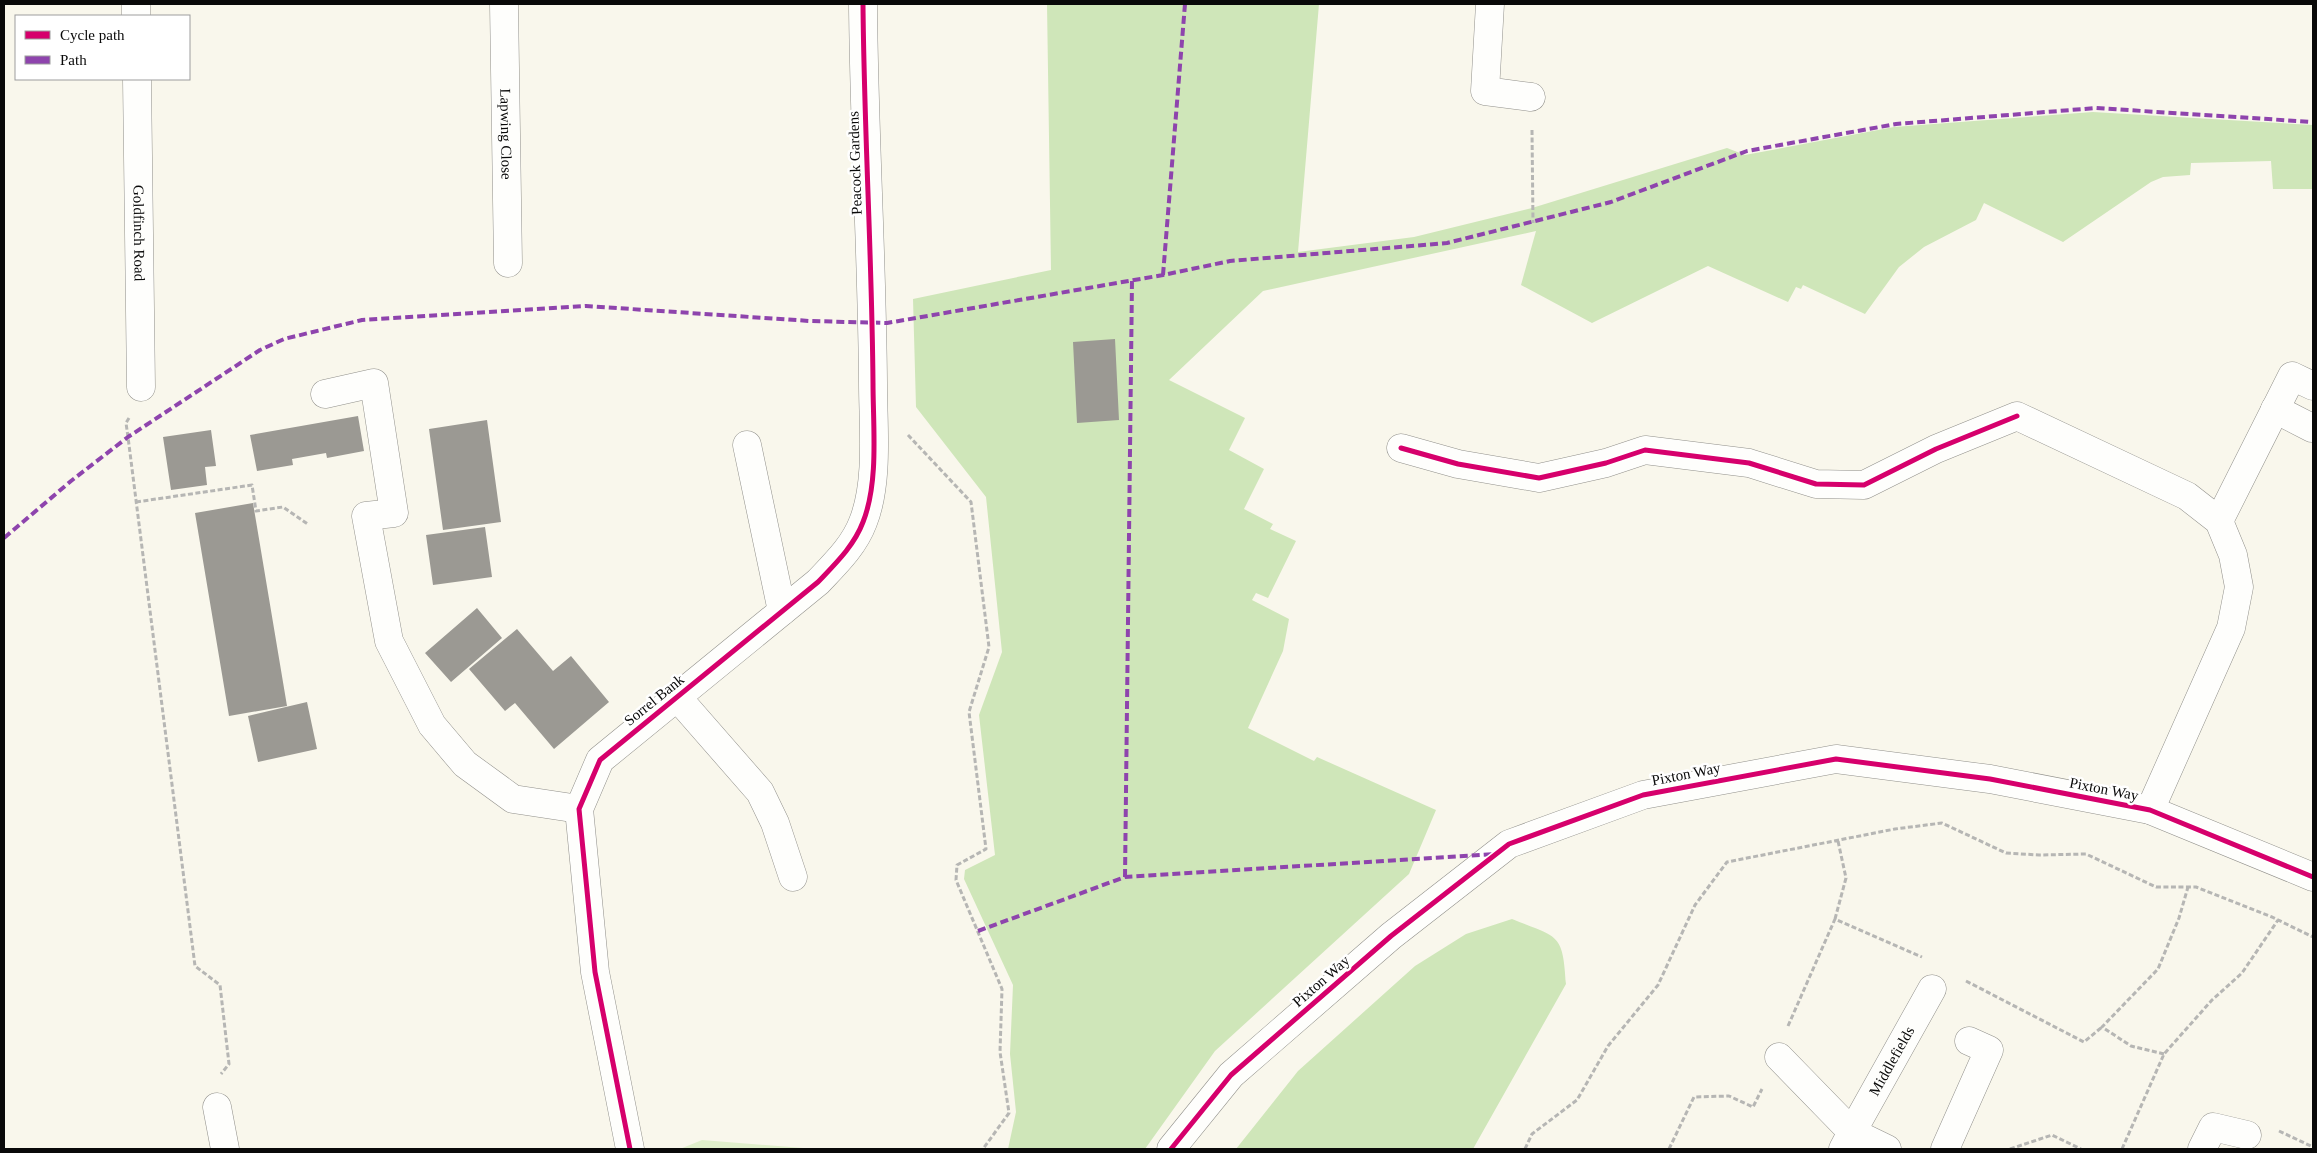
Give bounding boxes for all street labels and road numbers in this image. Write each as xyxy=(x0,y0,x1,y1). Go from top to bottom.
street label: Lapwing Close xyxy=(497,88,515,180)
street label: Peacock Gardens xyxy=(845,111,865,215)
street label: Goldfinch Road xyxy=(130,185,148,282)
street label: Sorrel Bank xyxy=(621,671,687,729)
street label: Pixton Way xyxy=(1650,759,1722,789)
street label: Pixton Way xyxy=(2068,774,2140,804)
street label: Pixton Way xyxy=(1289,952,1353,1010)
street label: Middlefields xyxy=(1866,1023,1917,1098)

